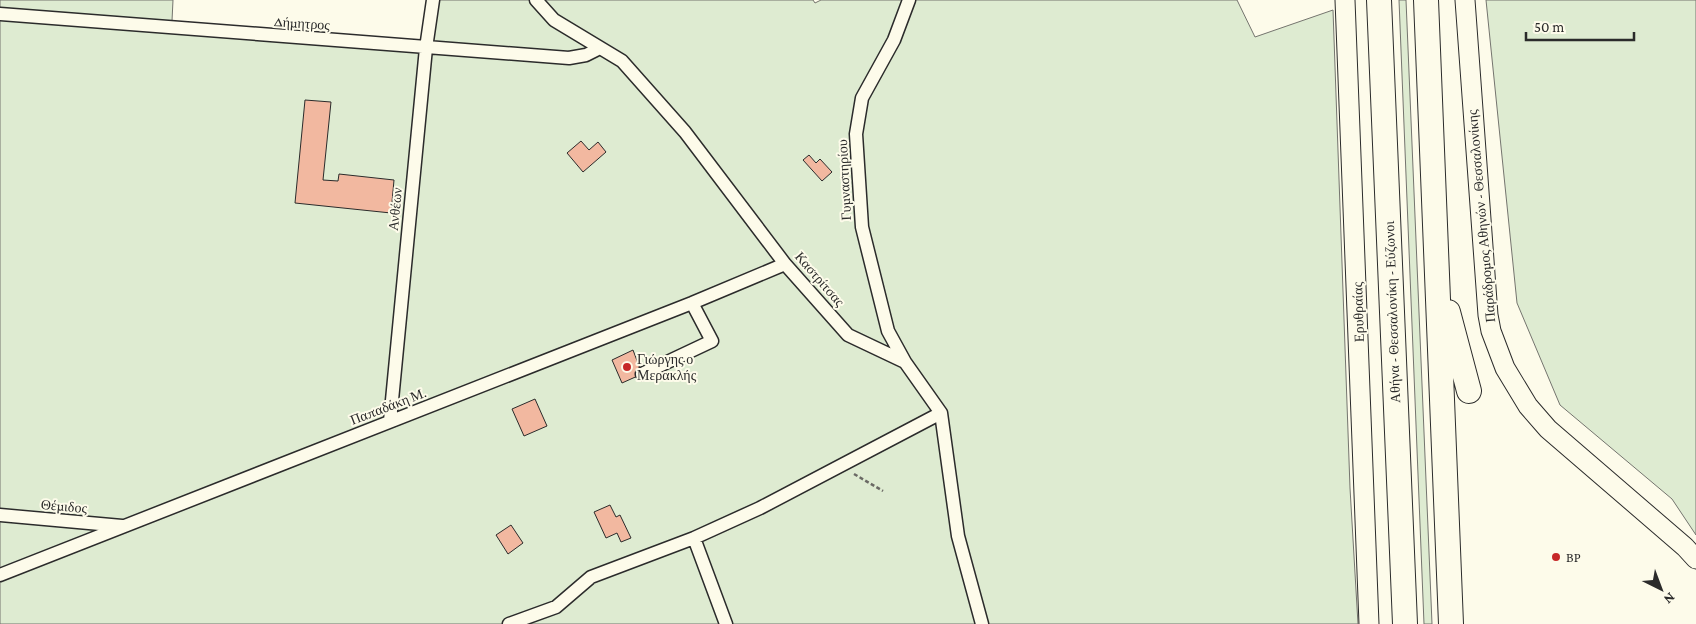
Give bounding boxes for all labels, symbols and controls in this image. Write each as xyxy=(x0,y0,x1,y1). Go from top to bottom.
scale bar xyxy=(1526,10,1634,42)
street label: Δήμητρος xyxy=(273,13,331,33)
text: 50 m xyxy=(1534,19,1564,35)
street label: Παράδρομος Αθηνών - Θεσσαλονίκης xyxy=(1464,108,1498,323)
street label: Γυμναστηρίου xyxy=(834,139,854,221)
street label: Ανθέων xyxy=(385,187,405,231)
street label: Αθήνα - Θεσσαλονίκη - Εύζωνοι xyxy=(1381,220,1403,403)
street label: Καστρίτσας xyxy=(792,249,848,310)
street label: Ερυθραίας xyxy=(1349,281,1367,342)
place label: Γιώργης ο Μερακλής xyxy=(637,351,697,383)
marker: Γιώργης ο Μερακλής xyxy=(621,361,633,373)
street label: Παπαδάκη Μ. xyxy=(348,384,428,428)
street label: Θέμιδος xyxy=(40,496,88,516)
place label: BP xyxy=(1566,549,1581,565)
marker: BP xyxy=(1550,551,1562,563)
north arrow xyxy=(1636,564,1686,614)
text: N xyxy=(1660,590,1679,608)

